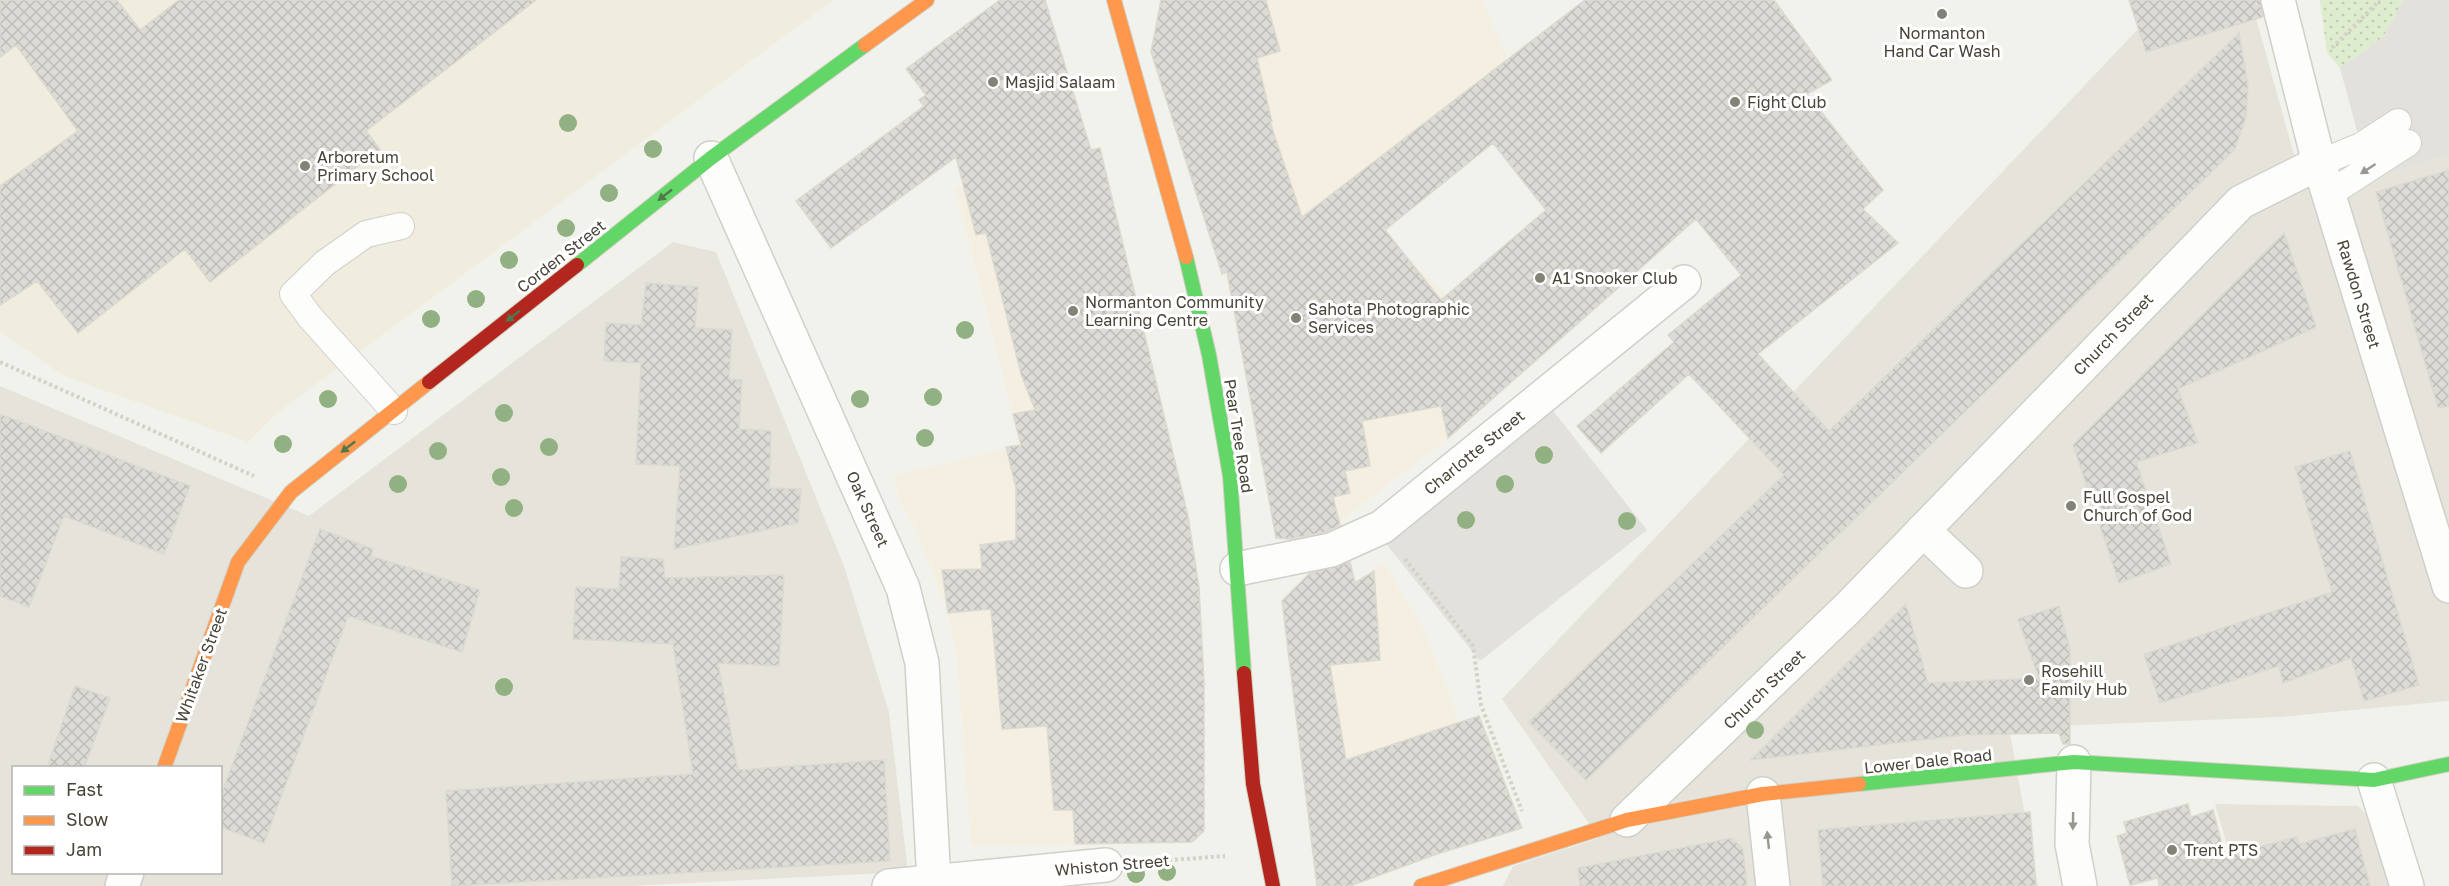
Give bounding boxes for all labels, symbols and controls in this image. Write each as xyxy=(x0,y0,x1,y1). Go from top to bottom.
marker: Normanton Hand Car Wash xyxy=(1935,7,1949,21)
place label: Normanton Hand Car Wash xyxy=(1883,23,2001,61)
place label: Masjid Salaam xyxy=(1005,72,1115,92)
marker: Masjid Salaam xyxy=(986,75,1000,89)
place label: Fight Club xyxy=(1747,92,1826,112)
marker: Fight Club xyxy=(1728,95,1742,109)
place label: Arboretum Primary School xyxy=(317,147,434,185)
marker: Arboretum Primary School xyxy=(298,159,312,173)
one-way arrow xyxy=(2360,163,2376,174)
one-way arrow xyxy=(658,188,673,200)
street label: Corden Street xyxy=(513,215,609,297)
street label: Rawdon Street xyxy=(2333,237,2385,351)
place label: A1 Snooker Club xyxy=(1552,268,1678,288)
marker: A1 Snooker Club xyxy=(1533,271,1547,285)
street label: Church Street xyxy=(2069,289,2157,379)
place label: Normanton Community Learning Centre xyxy=(1085,292,1264,330)
place label: Sahota Photographic Services xyxy=(1308,299,1470,337)
marker: Normanton Community Learning Centre xyxy=(1066,304,1080,318)
one-way arrow xyxy=(505,309,521,322)
marker: Sahota Photographic Services xyxy=(1289,311,1303,325)
street label: Pear Tree Road xyxy=(1220,378,1258,494)
street label: Charlotte Street xyxy=(1420,405,1528,499)
one-way arrow xyxy=(340,440,356,453)
street label: Oak Street xyxy=(842,468,894,550)
place label: Full Gospel Church of God xyxy=(2083,487,2192,525)
marker: Full Gospel Church of God xyxy=(2064,499,2078,513)
street label: Whitaker Street xyxy=(171,605,231,725)
street label: Church Street xyxy=(1719,645,1809,733)
place label: Rosehill Family Hub xyxy=(2041,661,2127,699)
marker: Rosehill Family Hub xyxy=(2022,673,2036,687)
street label: Lower Dale Road xyxy=(1863,744,1993,778)
legend xyxy=(12,766,222,874)
text: Fast xyxy=(66,778,103,800)
text: Slow xyxy=(66,808,109,830)
one-way arrow xyxy=(2068,811,2077,830)
one-way arrow xyxy=(1763,830,1773,849)
text: Jam xyxy=(66,838,102,860)
place label: Trent PTS xyxy=(2184,840,2258,860)
marker: Trent PTS xyxy=(2165,843,2179,857)
street label: Whiston Street xyxy=(1054,850,1170,880)

